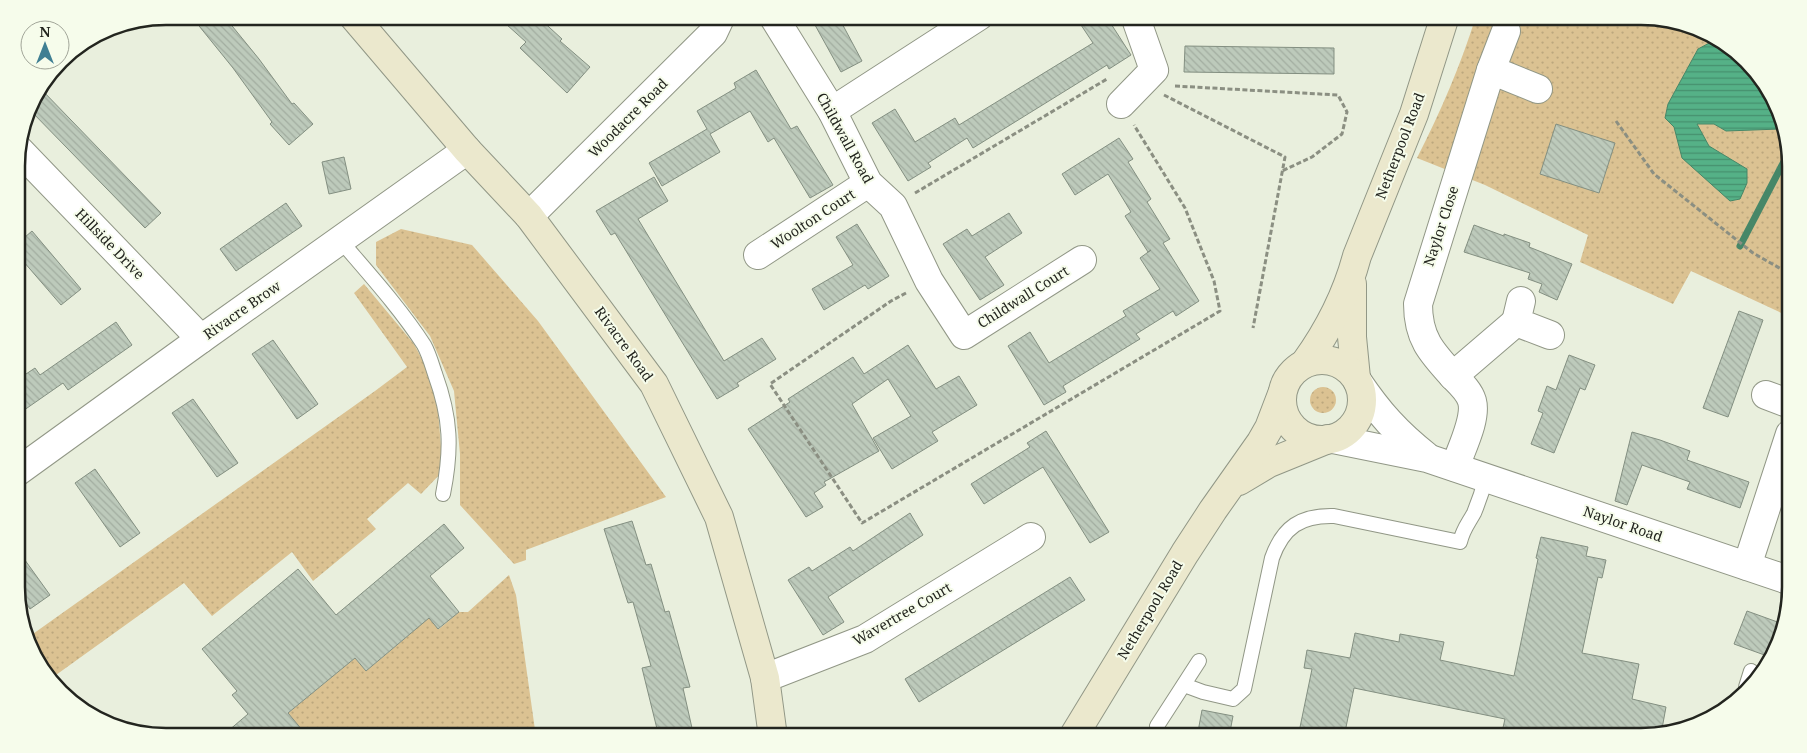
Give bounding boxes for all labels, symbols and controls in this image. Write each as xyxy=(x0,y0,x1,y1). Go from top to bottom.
north arrow xyxy=(20,20,70,70)
text: N xyxy=(39,22,51,41)
street label: Woodacre Road xyxy=(584,74,672,161)
street label: Childwall Road xyxy=(813,89,878,187)
street label: Netherpool Road xyxy=(1370,90,1429,202)
street label: Naylor Close xyxy=(1419,183,1462,269)
street label: Woolton Court xyxy=(767,184,859,253)
street label: Hillside Drive xyxy=(72,204,149,283)
street label: Childwall Court xyxy=(973,261,1072,332)
street label: Rivacre Brow xyxy=(199,275,285,343)
street label: Rivacre Road xyxy=(591,303,658,385)
street label: Naylor Road xyxy=(1581,501,1666,546)
street label: Netherpool Road xyxy=(1112,556,1187,663)
street label: Wavertree Court xyxy=(849,578,955,650)

